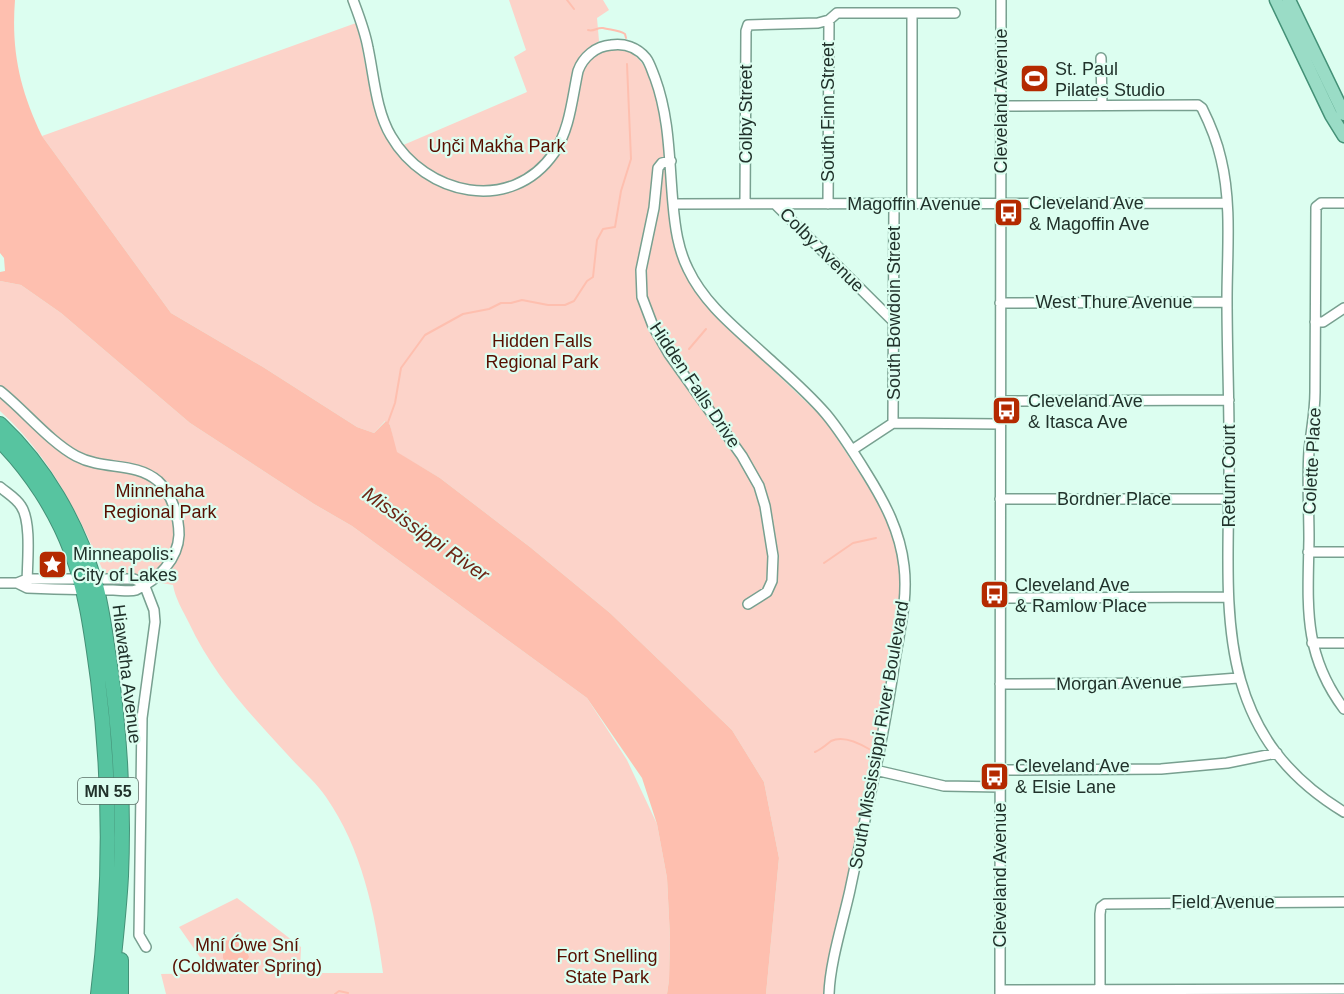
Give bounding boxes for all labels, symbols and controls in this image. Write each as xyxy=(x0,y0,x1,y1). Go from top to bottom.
street label: Cleveland Avenue xyxy=(991,29,1011,173)
street label: South Finn Street xyxy=(818,42,838,182)
place label: St. Paul Pilates Studio xyxy=(1055,59,1165,100)
sports icon: St. Paul Pilates Studio xyxy=(1018,63,1050,95)
street label: Colby Street xyxy=(736,64,756,164)
park label: Uŋči Makȟa Park xyxy=(428,135,567,156)
place label: Cleveland Ave & Magoffin Ave xyxy=(1029,193,1149,234)
street label: Magoffin Avenue xyxy=(847,194,981,214)
bus stop icon: Cleveland Ave & Magoffin Ave xyxy=(992,197,1024,229)
street label: Colby Avenue xyxy=(776,204,868,296)
street label: South Bowdoin Street xyxy=(884,226,904,400)
street label: West Thure Avenue xyxy=(1035,292,1193,312)
street label: Hidden Falls Drive xyxy=(646,318,744,452)
park label: Hidden Falls Regional Park xyxy=(485,331,600,372)
place label: Cleveland Ave & Itasca Ave xyxy=(1028,391,1143,432)
bus stop icon: Cleveland Ave & Itasca Ave xyxy=(991,395,1023,427)
street label: Colette Place xyxy=(1299,407,1325,515)
street label: Return Court xyxy=(1219,424,1239,528)
park label: Minnehaha Regional Park xyxy=(103,481,218,522)
water label: Mississippi River xyxy=(359,482,494,586)
street label: Bordner Place xyxy=(1057,489,1171,509)
place label: Minneapolis: City of Lakes xyxy=(73,544,177,585)
place icon: Minneapolis: City of Lakes xyxy=(36,548,68,580)
place label: Cleveland Ave & Ramlow Place xyxy=(1015,575,1147,616)
bus stop icon: Cleveland Ave & Ramlow Place xyxy=(978,579,1010,611)
street label: South Mississippi River Boulevard xyxy=(846,599,912,871)
street label: Hiawatha Avenue xyxy=(109,603,145,745)
street label: Morgan Avenue xyxy=(1056,672,1182,694)
place label: Cleveland Ave & Elsie Lane xyxy=(1015,756,1130,797)
bus stop icon: Cleveland Ave & Elsie Lane xyxy=(978,760,1010,792)
road number: MN 55 xyxy=(78,778,138,804)
street label: Cleveland Avenue xyxy=(990,803,1010,947)
street label: Field Avenue xyxy=(1171,892,1275,912)
park label: Mní Ówe Sní (Coldwater Spring) xyxy=(172,934,322,976)
park label: Fort Snelling State Park xyxy=(556,946,658,987)

